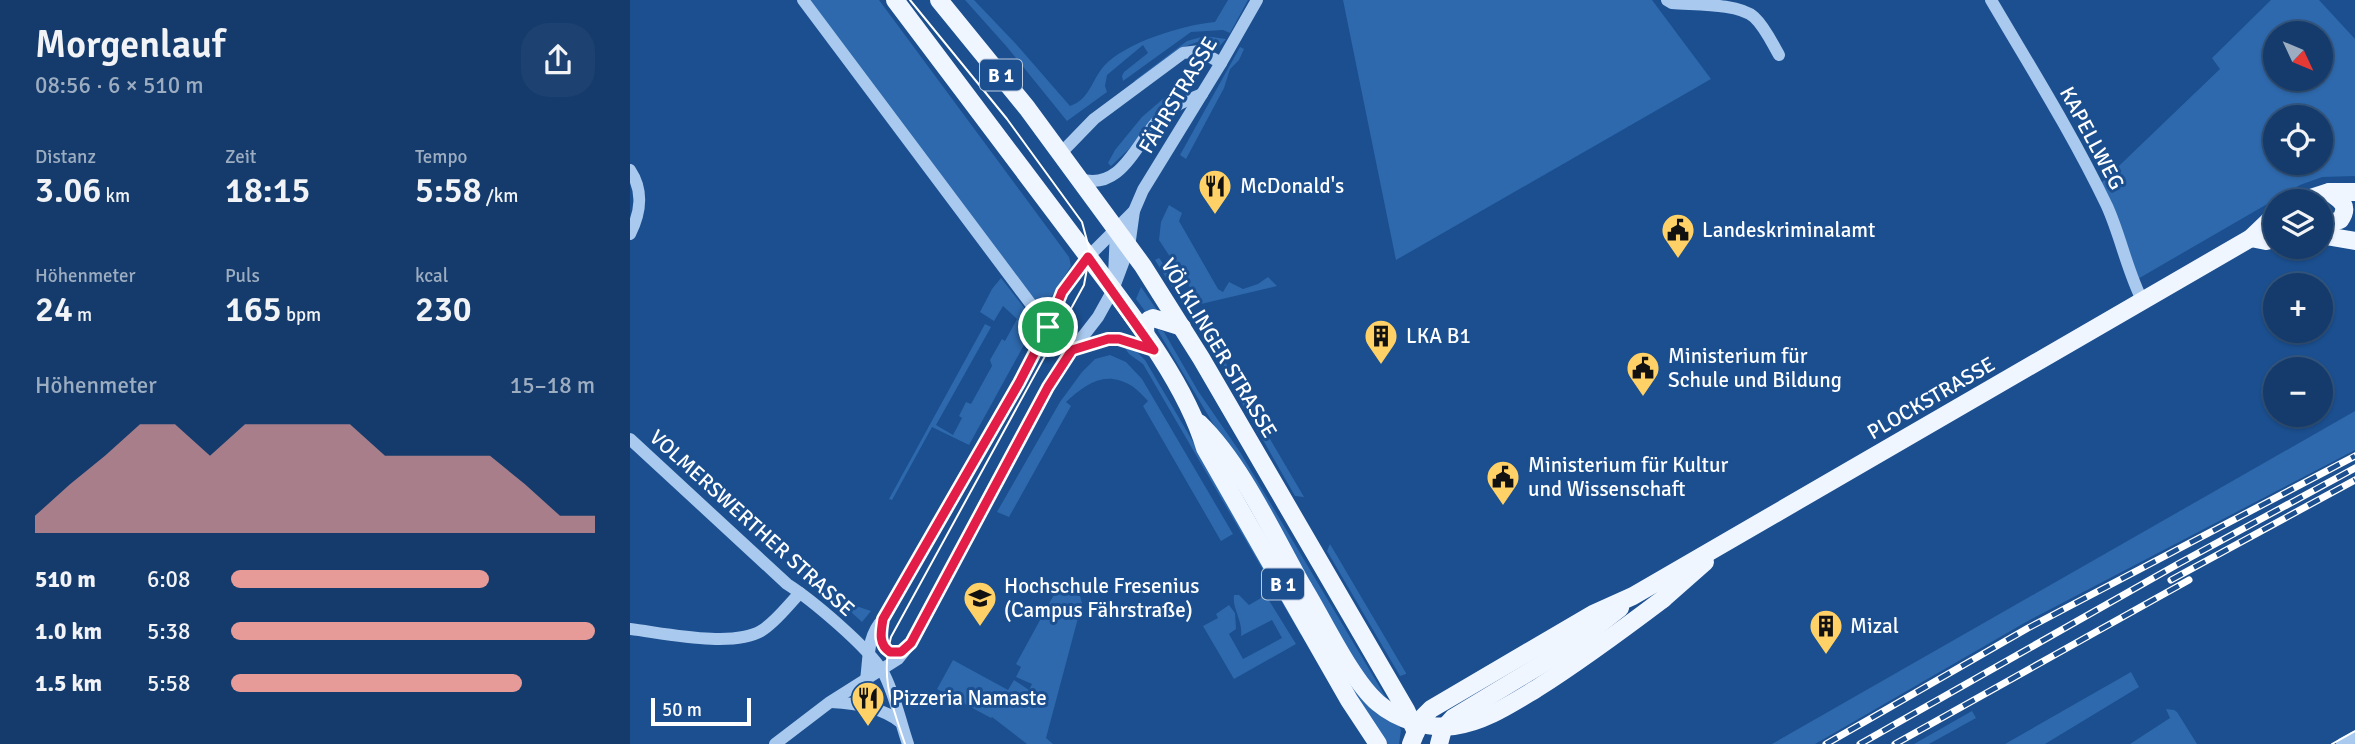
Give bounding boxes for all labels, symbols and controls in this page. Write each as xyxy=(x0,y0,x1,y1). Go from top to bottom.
text: Morgenlauf xyxy=(35,21,225,68)
north arrow xyxy=(2263,21,2333,91)
map controls xyxy=(2263,21,2333,427)
button: share xyxy=(521,23,595,97)
street label: FÄHRSTRASSE xyxy=(1133,32,1223,158)
road number: B 1 xyxy=(980,60,1022,90)
text: 08:56 · 6 × 510 m xyxy=(35,71,204,100)
street label: KAPELLWEG xyxy=(2054,82,2130,194)
button: locate xyxy=(2263,105,2333,175)
text: Distanz xyxy=(35,145,96,169)
text: Zeit xyxy=(225,145,256,169)
text: Tempo xyxy=(415,145,467,169)
restaurant icon: McDonald's xyxy=(1196,167,1234,216)
text: 3.06 xyxy=(35,169,101,212)
text: 18:15 xyxy=(225,169,310,212)
text: 5:58 xyxy=(415,169,482,212)
place label: McDonald's xyxy=(1240,173,1344,199)
text: km xyxy=(101,184,130,208)
text: /km xyxy=(482,184,518,208)
button: layers xyxy=(2263,189,2333,259)
public building icon: Landeskriminalamt xyxy=(1659,211,1697,260)
place label: Landeskriminalamt xyxy=(1702,217,1875,243)
street label: VÖLKLINGER STRASSE xyxy=(1155,254,1283,442)
text: Höhenmeter xyxy=(35,264,136,288)
text: Puls xyxy=(225,264,260,288)
text: kcal xyxy=(415,264,448,288)
button: + xyxy=(2263,273,2333,343)
text: 24 xyxy=(35,288,73,331)
text: 165 xyxy=(225,288,282,331)
text: 230 xyxy=(415,288,472,331)
pin xyxy=(1018,297,1078,357)
text: m xyxy=(73,303,92,327)
text: bpm xyxy=(282,303,321,327)
icon: arrive xyxy=(1029,308,1067,346)
building icon: LKA B1 xyxy=(1362,317,1400,366)
place label: LKA B1 xyxy=(1406,323,1471,349)
place label: Ministerium für Schule und Bildung xyxy=(1668,343,1842,393)
public building icon: Ministerium für Schule und Bildung xyxy=(1624,349,1662,398)
street label: PLOCKSTRASSE xyxy=(1862,351,2000,445)
button: − xyxy=(2263,357,2333,427)
text: Höhenmeter xyxy=(35,371,157,400)
text: 15–18 m xyxy=(510,371,595,400)
street label: VOLMERSWERTHER STRASSE xyxy=(644,424,860,622)
place label: Ministerium für Kultur und Wissenschaft xyxy=(1528,452,1728,502)
public building icon: Ministerium für Kultur und Wissenschaft xyxy=(1484,458,1522,507)
text: 510 m xyxy=(35,565,96,594)
text: 6:08 xyxy=(147,565,190,594)
road number: B 1 xyxy=(1262,568,1304,600)
place label: Hochschule Fresenius (Campus Fährstraße) xyxy=(1004,573,1199,623)
school or university icon: Hochschule Fresenius (Campus Fährstraße) xyxy=(961,579,999,628)
building icon: Mizal xyxy=(1807,607,1845,656)
place label: Mizal xyxy=(1850,613,1899,639)
text: 1.0 km xyxy=(35,617,102,646)
text: 5:38 xyxy=(147,617,190,646)
text: 1.5 km xyxy=(35,669,102,698)
text: 5:58 xyxy=(147,669,190,698)
restaurant icon: Pizzeria Namaste xyxy=(849,679,887,728)
place label: Pizzeria Namaste xyxy=(892,685,1047,711)
scale bar xyxy=(651,695,751,727)
text: 50 m xyxy=(662,698,702,722)

